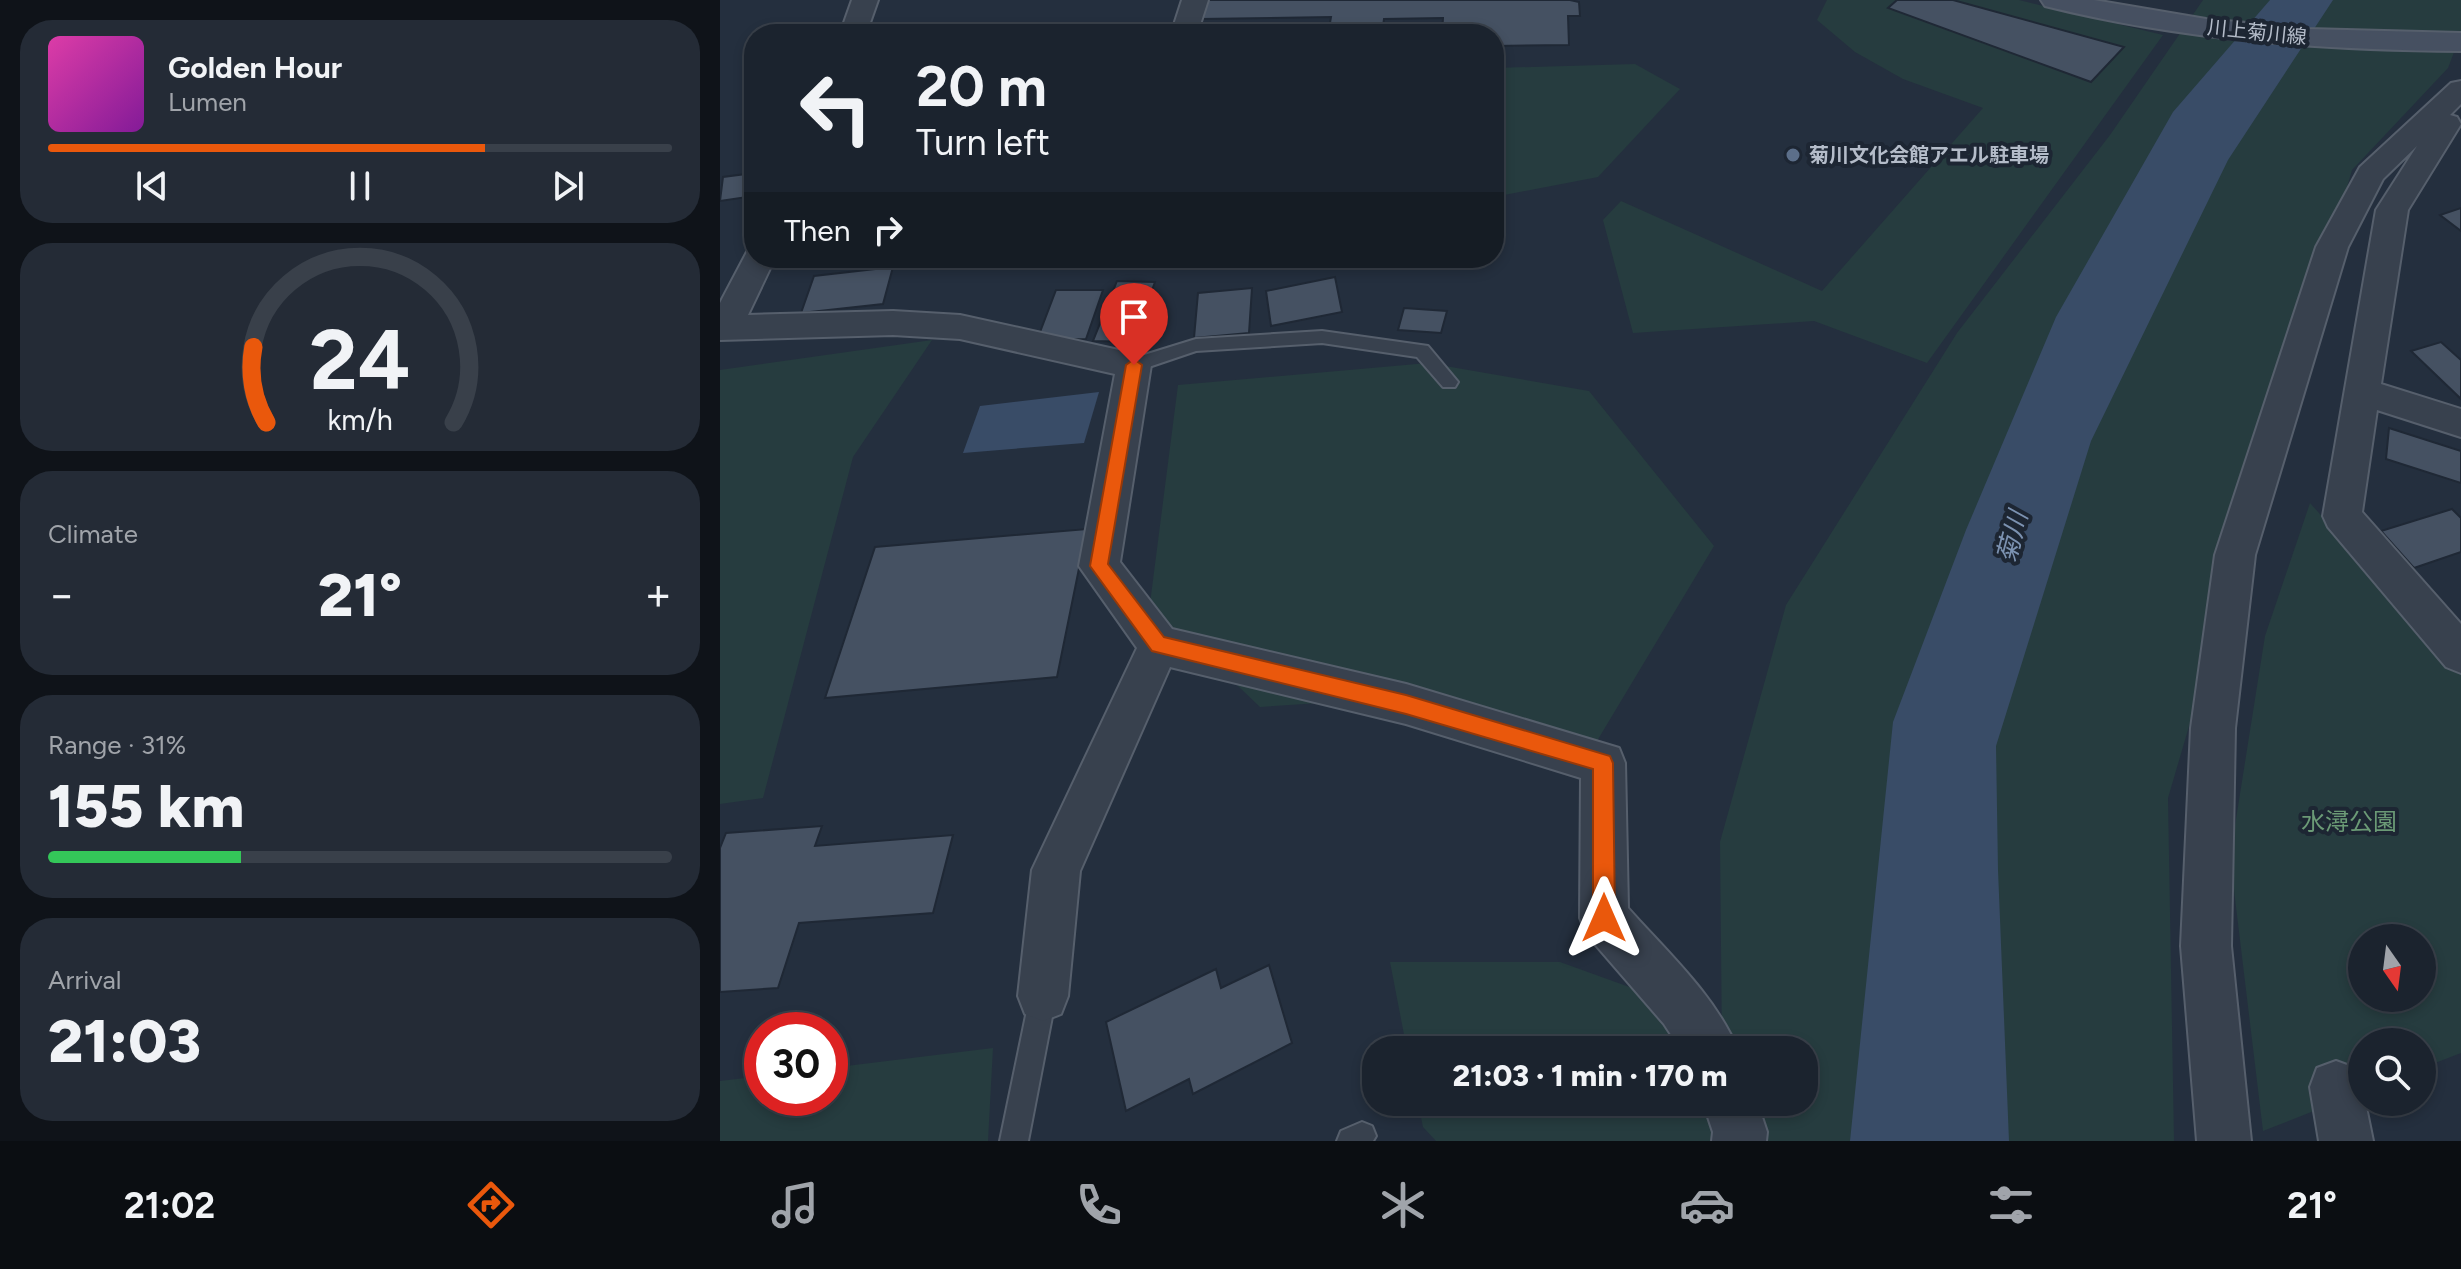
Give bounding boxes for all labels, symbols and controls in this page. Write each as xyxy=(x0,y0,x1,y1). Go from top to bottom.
street label: 川上菊川線 xyxy=(2206,15,2308,49)
text: Golden Hour xyxy=(168,49,342,86)
text: 20 m xyxy=(916,53,1047,120)
icon: left xyxy=(784,56,888,160)
text: Lumen xyxy=(168,86,247,118)
text: Turn left xyxy=(916,121,1050,164)
place label: 菊川文化会館アエル駐車場 xyxy=(1809,143,2049,167)
marker: 菊川文化会館アエル駐車場 xyxy=(1784,146,1802,164)
icon: previous xyxy=(130,164,174,208)
icon: pause xyxy=(338,164,382,208)
icon: next xyxy=(546,164,590,208)
icon: right xyxy=(866,208,910,252)
text: Then xyxy=(784,212,850,249)
pin xyxy=(1100,283,1168,365)
icon: arrive xyxy=(1112,295,1156,339)
text: 24 xyxy=(310,310,410,410)
text: km/h xyxy=(327,403,393,437)
water label: 菊川 xyxy=(1990,505,2035,566)
text: Climate xyxy=(48,518,138,550)
text: 21° xyxy=(318,559,402,631)
text: − xyxy=(48,568,75,621)
text: + xyxy=(645,568,672,621)
text: Range · 31% xyxy=(48,729,186,761)
text: 155 km xyxy=(48,770,244,842)
park label: 水潯公園 xyxy=(2301,807,2397,836)
position arrow xyxy=(1562,876,1646,960)
north arrow xyxy=(2348,924,2436,1012)
map controls xyxy=(2348,924,2436,1116)
text: Arrival xyxy=(48,964,121,996)
text: 21:03 xyxy=(48,1005,201,1077)
speed limit sign: 30 xyxy=(744,1012,848,1116)
button: search xyxy=(2348,1028,2436,1116)
text: 21:03 · 1 min · 170 m xyxy=(1453,1057,1727,1094)
icon: directions xyxy=(463,1177,519,1233)
icon: music xyxy=(767,1177,823,1233)
icon: phone xyxy=(1071,1177,1127,1233)
icon: climate xyxy=(1375,1177,1431,1233)
icon: car xyxy=(1679,1177,1735,1233)
icon: filters xyxy=(1983,1177,2039,1233)
text: 21:02 xyxy=(124,1184,215,1227)
text: 21° xyxy=(2287,1184,2337,1227)

